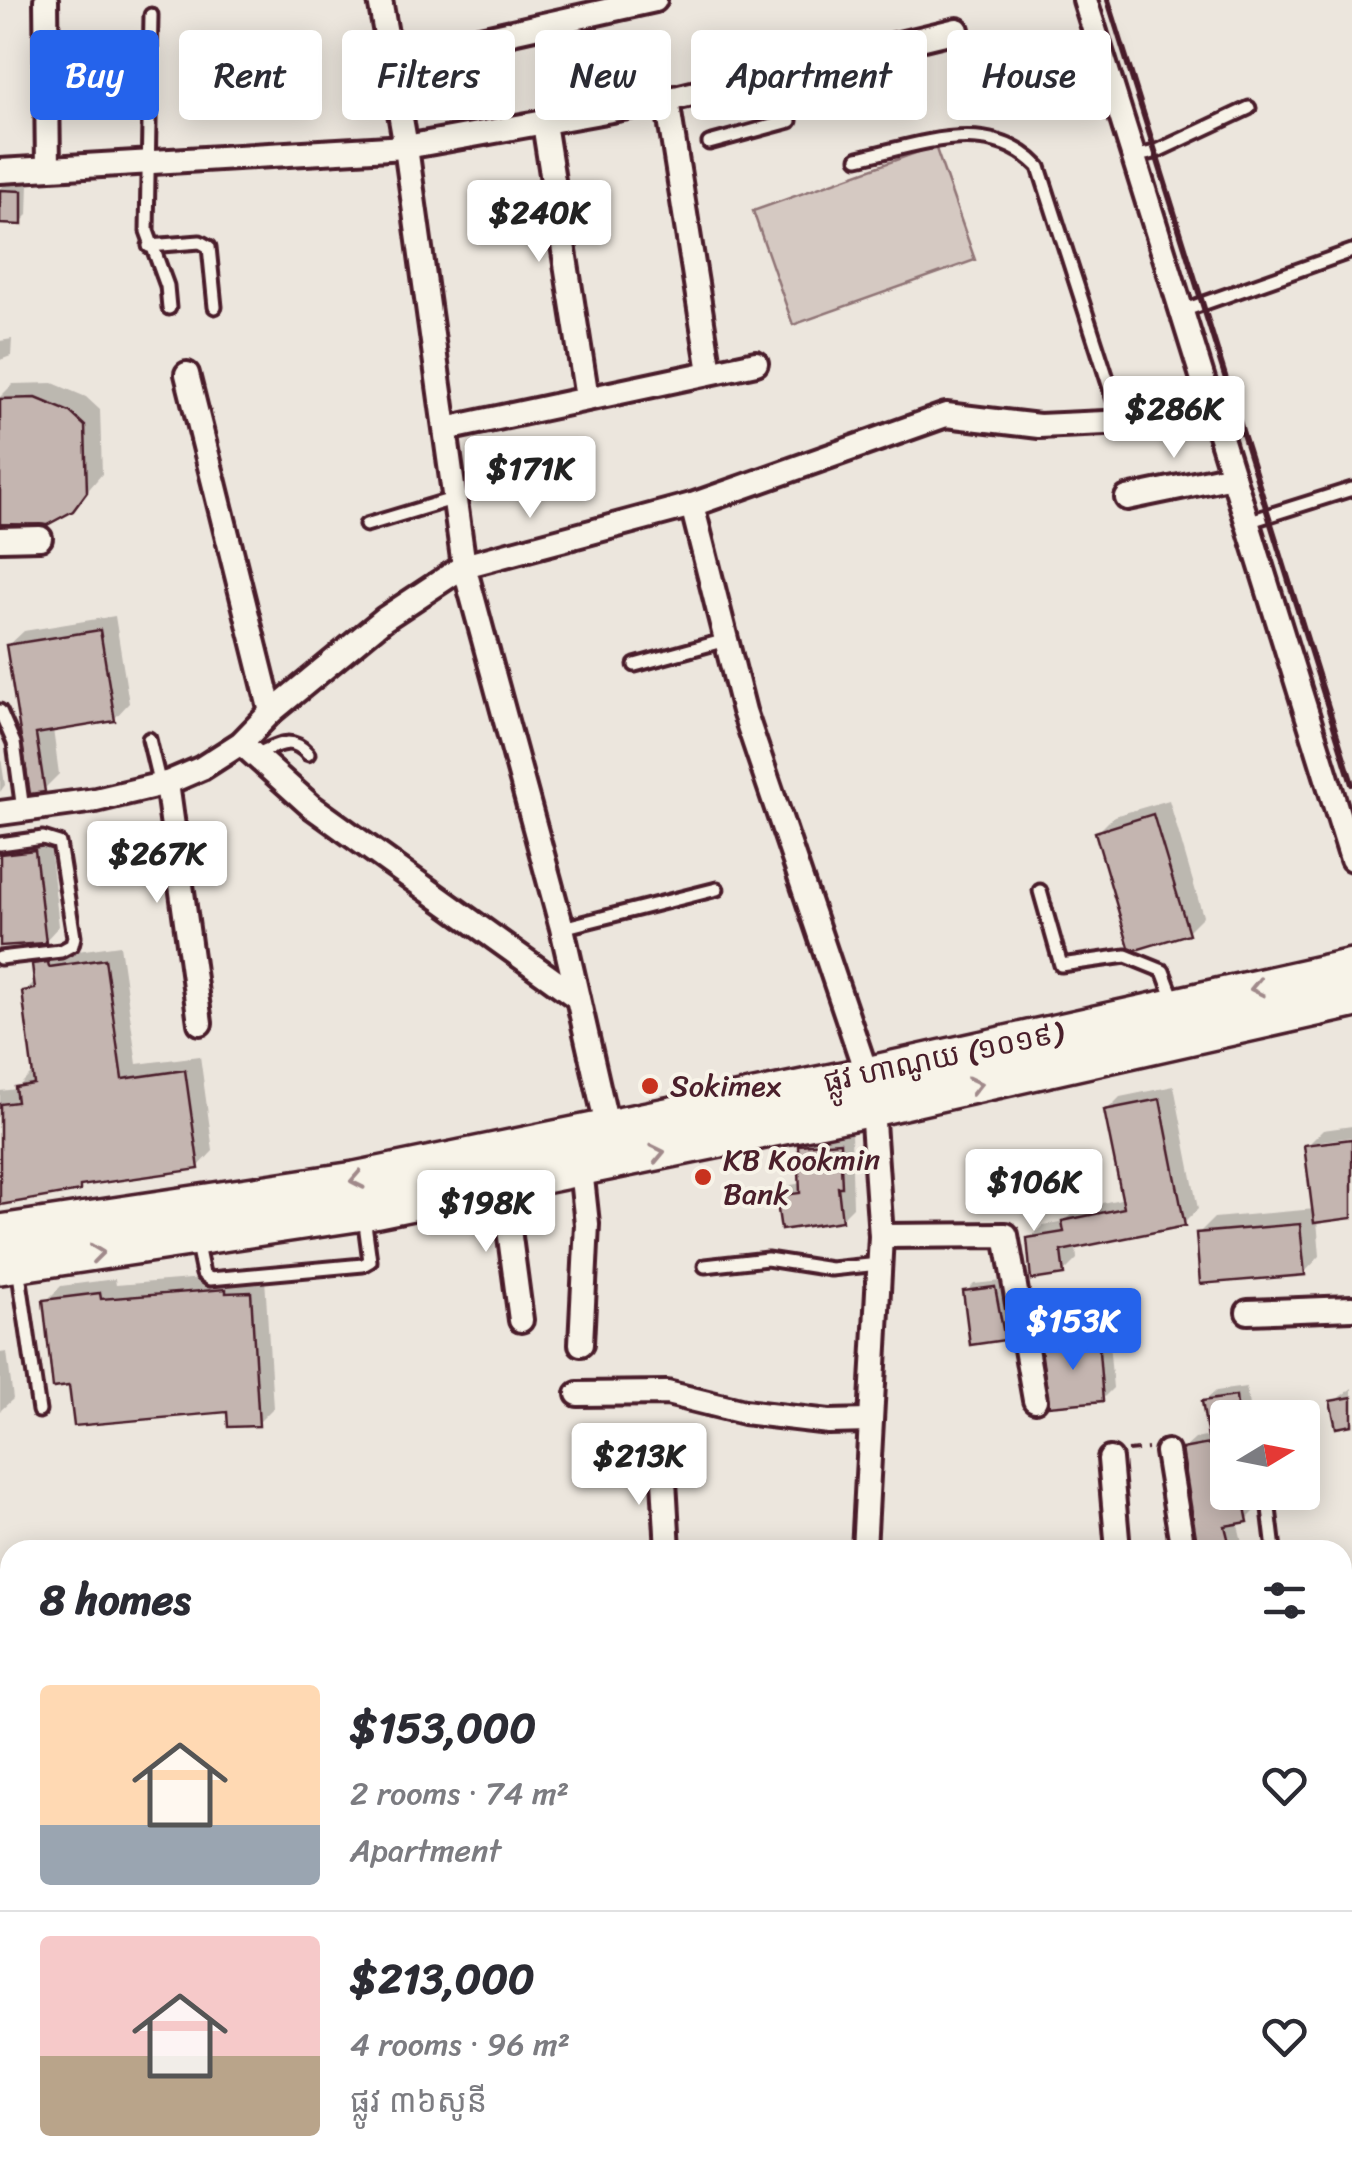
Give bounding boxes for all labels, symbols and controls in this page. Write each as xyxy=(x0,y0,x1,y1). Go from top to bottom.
chip: Buy xyxy=(30,30,159,120)
chip: Rent xyxy=(179,30,322,120)
chip: Filters xyxy=(342,30,515,120)
chip: New xyxy=(535,30,671,120)
chip: Apartment xyxy=(691,30,927,120)
chip: House xyxy=(947,30,1111,120)
pin: $240K xyxy=(469,180,609,265)
text: $240K xyxy=(489,184,589,241)
pin: $286K xyxy=(1104,376,1244,461)
text: $286K xyxy=(1126,380,1222,437)
pin: $171K xyxy=(460,436,600,521)
text: $171K xyxy=(487,440,573,497)
pin: $267K xyxy=(87,821,227,906)
text: $267K xyxy=(109,825,205,882)
one-way arrow xyxy=(1249,976,1266,997)
street label: ផ្លូវ ហាណូយ (១០១៩) xyxy=(818,1005,1069,1109)
place label: Sokimex xyxy=(670,1059,782,1113)
marker: Sokimex xyxy=(639,1075,661,1097)
one-way arrow xyxy=(966,1076,983,1097)
place label: KB Kookmin Bank xyxy=(723,1133,880,1221)
one-way arrow xyxy=(649,1144,666,1165)
pin: $106K xyxy=(964,1149,1104,1234)
text: $106K xyxy=(987,1153,1081,1210)
marker: KB Kookmin Bank xyxy=(692,1166,714,1188)
one-way arrow xyxy=(349,1168,366,1189)
pin: $198K xyxy=(416,1170,556,1255)
text: $198K xyxy=(439,1174,533,1231)
one-way arrow xyxy=(89,1243,105,1264)
pin: $153K xyxy=(1003,1288,1143,1373)
text: $153K xyxy=(1027,1292,1119,1349)
north arrow xyxy=(1210,1400,1320,1510)
map controls xyxy=(1210,1400,1320,1510)
pin: $213K xyxy=(569,1423,709,1508)
text: $213K xyxy=(594,1427,684,1484)
text: 8 homes xyxy=(40,1563,191,1637)
icon: filters xyxy=(1257,1573,1312,1628)
text: $153,000 xyxy=(350,1691,536,1765)
icon: home xyxy=(120,1725,240,1845)
icon: heart xyxy=(1257,1758,1312,1813)
text: 2 rooms · 74 m² xyxy=(350,1765,569,1822)
text: Apartment xyxy=(350,1822,501,1879)
text: $213,000 xyxy=(350,1942,535,2016)
icon: home xyxy=(120,1976,240,2096)
icon: heart xyxy=(1257,2009,1312,2064)
text: 4 rooms · 96 m² xyxy=(350,2016,570,2073)
text: ផ្លូវ ៣៦សូនី xyxy=(350,2073,487,2130)

